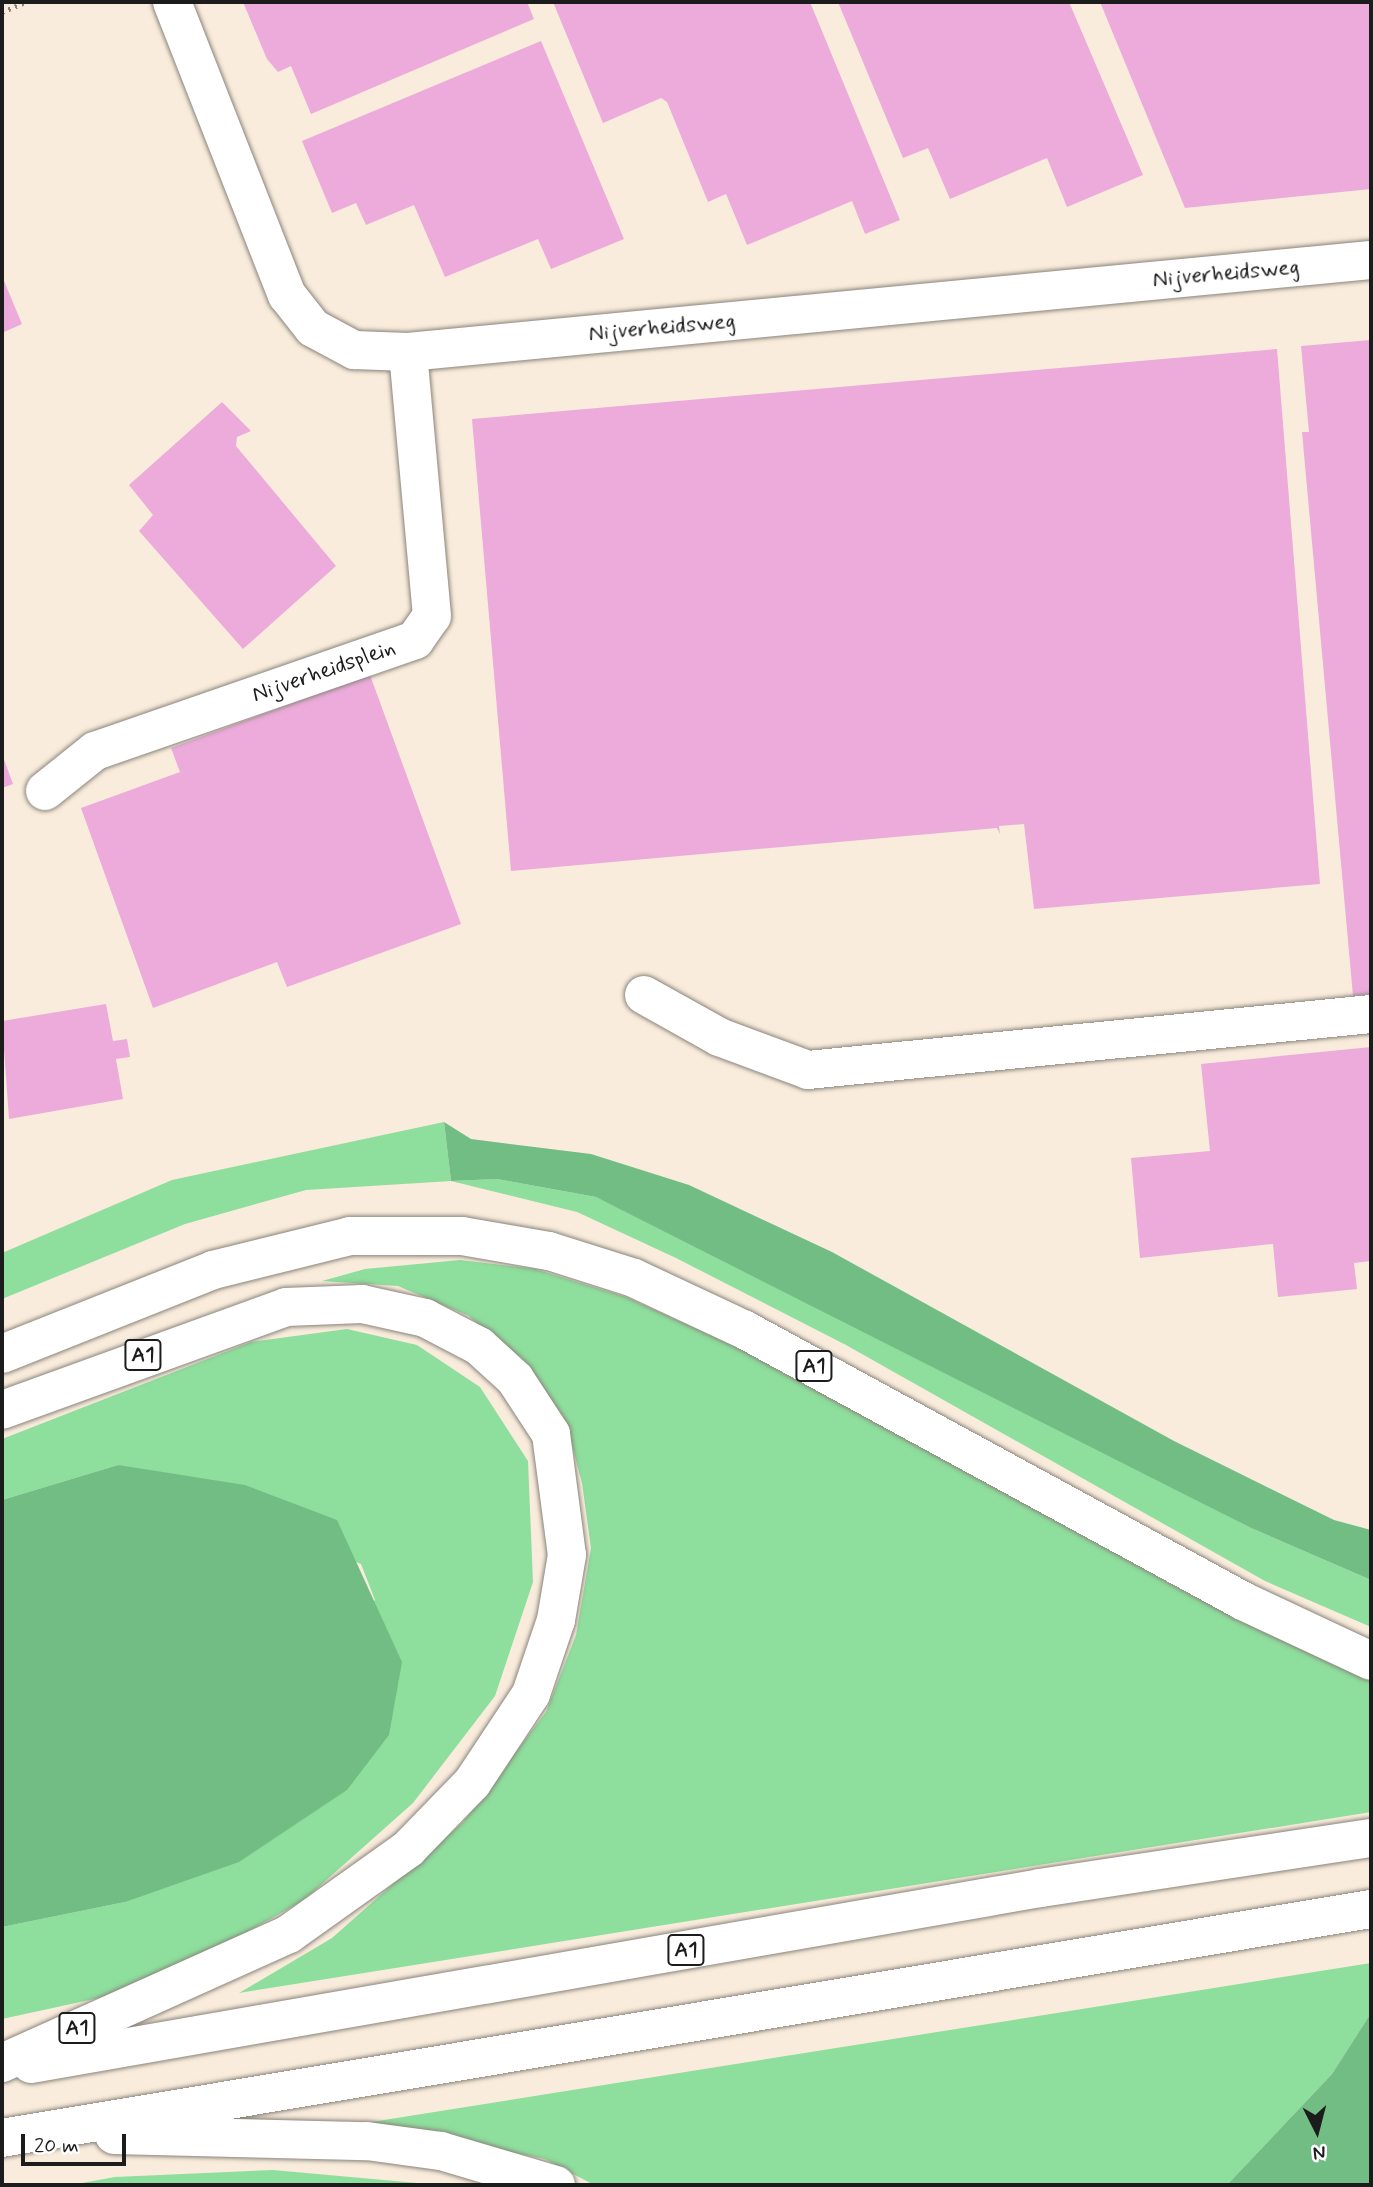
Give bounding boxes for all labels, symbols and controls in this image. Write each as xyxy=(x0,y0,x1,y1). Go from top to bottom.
street label: Nijverheidsweg xyxy=(1151,254,1301,294)
street label: Nijverheidsweg xyxy=(587,308,737,348)
street label: Nijverheidsplein xyxy=(249,635,399,709)
road number: A1 xyxy=(124,1338,162,1372)
road number: A1 xyxy=(795,1348,833,1384)
road number: A1 xyxy=(667,1932,705,1968)
road number: A1 xyxy=(58,2010,96,2046)
north arrow xyxy=(1282,2096,1352,2166)
scale bar xyxy=(24,2120,130,2164)
text: 20 m xyxy=(34,2132,79,2160)
text: N xyxy=(1312,2139,1327,2165)

